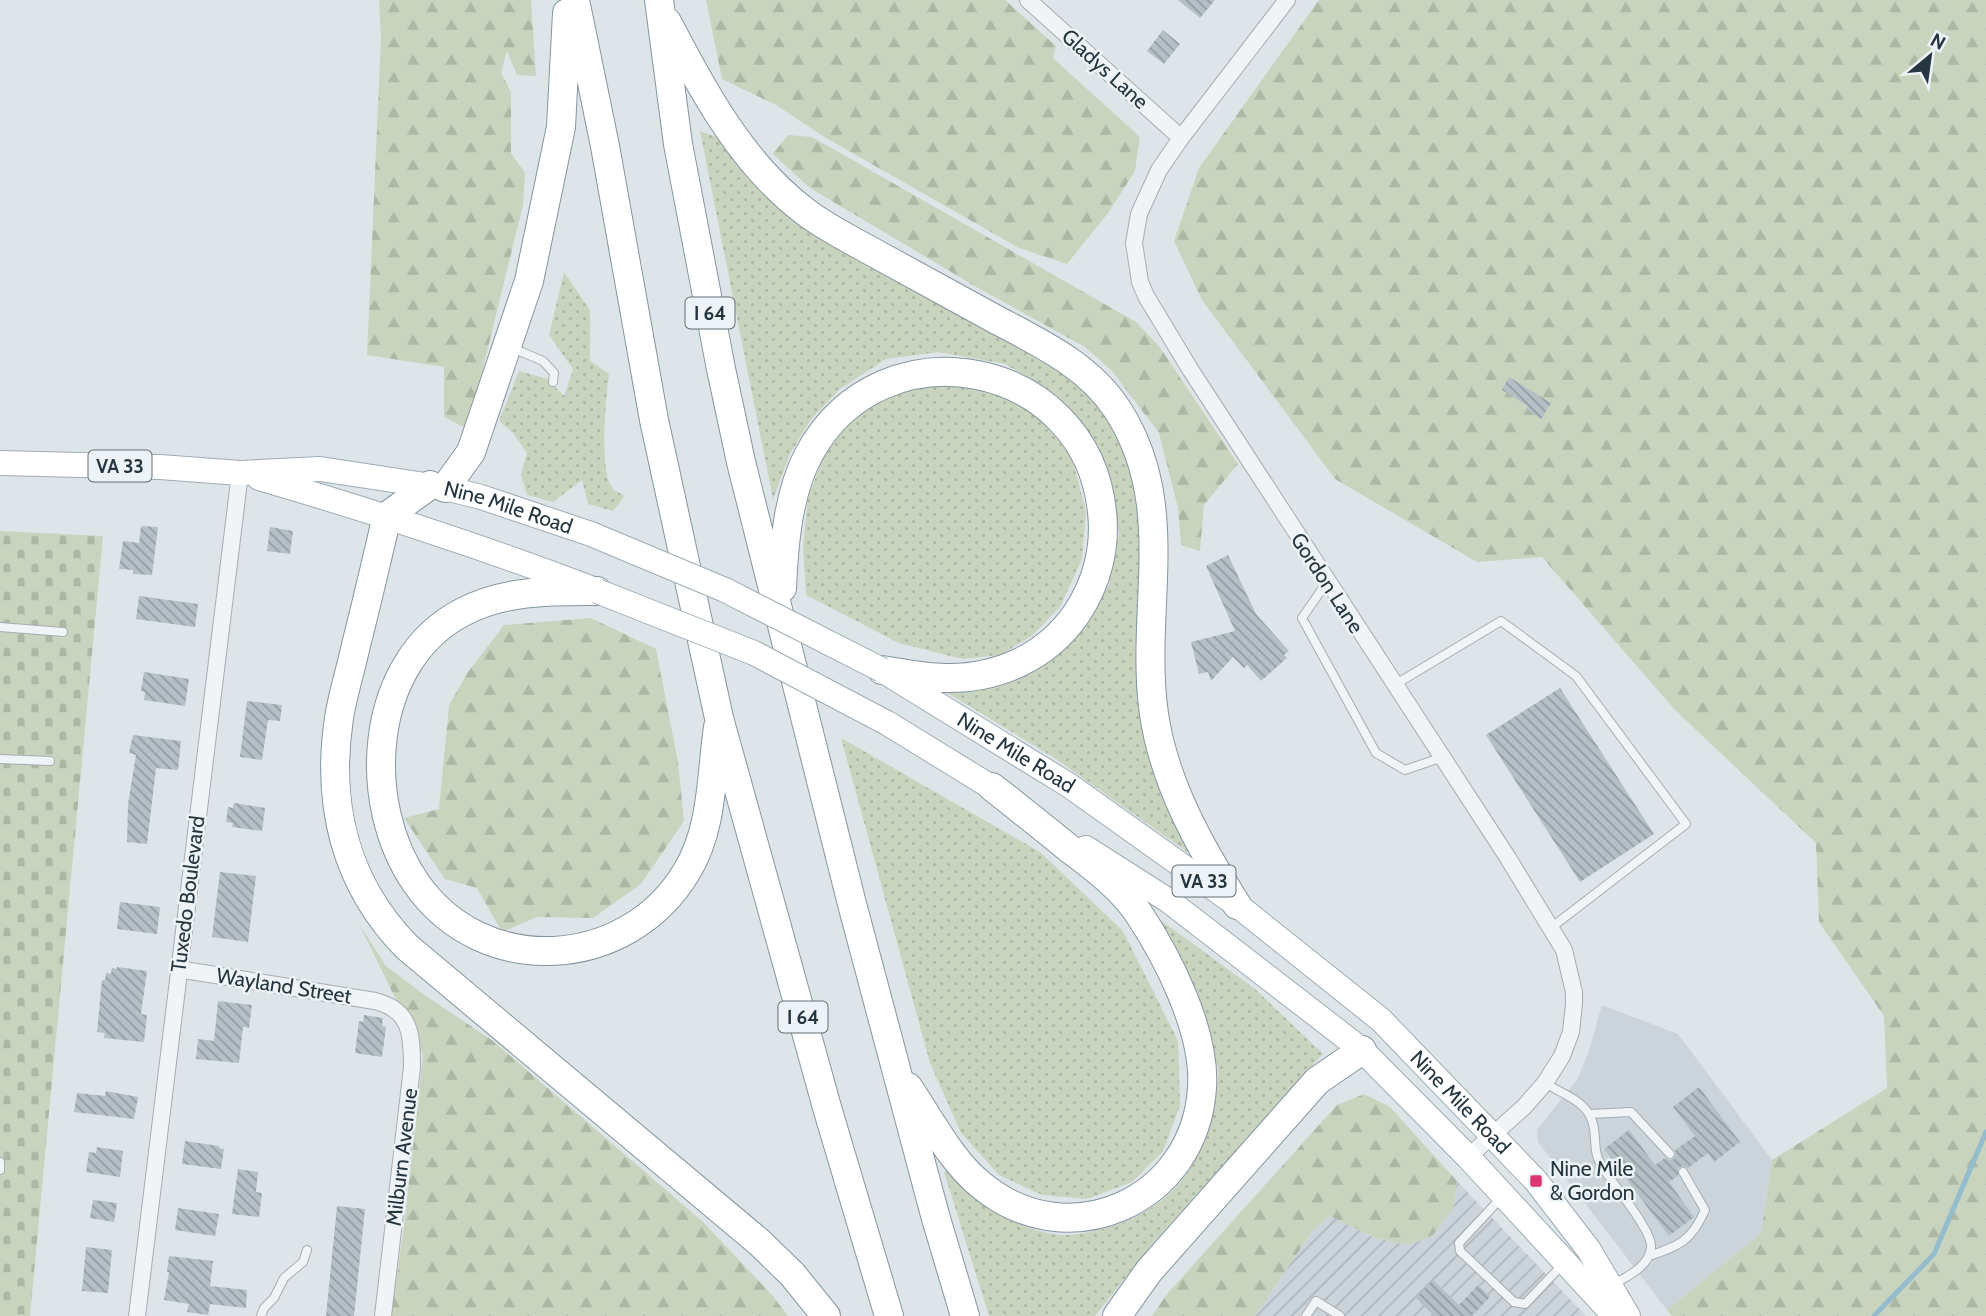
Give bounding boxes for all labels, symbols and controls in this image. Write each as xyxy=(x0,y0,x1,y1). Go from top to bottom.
north arrow xyxy=(1895,21,1965,91)
street label: Gladys Lane xyxy=(1057,23,1154,114)
text: N xyxy=(1927,28,1949,55)
road number: I 64 xyxy=(686,298,734,328)
road number: VA 33 xyxy=(88,450,152,481)
street label: Nine Mile Road xyxy=(442,475,576,539)
street label: Gordon Lane xyxy=(1286,528,1369,638)
street label: Nine Mile Road xyxy=(953,707,1080,798)
street label: Tuxedo Boulevard xyxy=(165,814,210,974)
road number: VA 33 xyxy=(1172,866,1236,897)
street label: Wayland Street xyxy=(215,962,353,1009)
road number: I 64 xyxy=(778,1001,828,1032)
street label: Nine Mile Road xyxy=(1405,1045,1516,1159)
street label: Milburn Avenue xyxy=(381,1086,422,1227)
place label: Nine Mile & Gordon xyxy=(1550,1156,1634,1205)
marker: Nine Mile & Gordon xyxy=(1528,1173,1544,1189)

